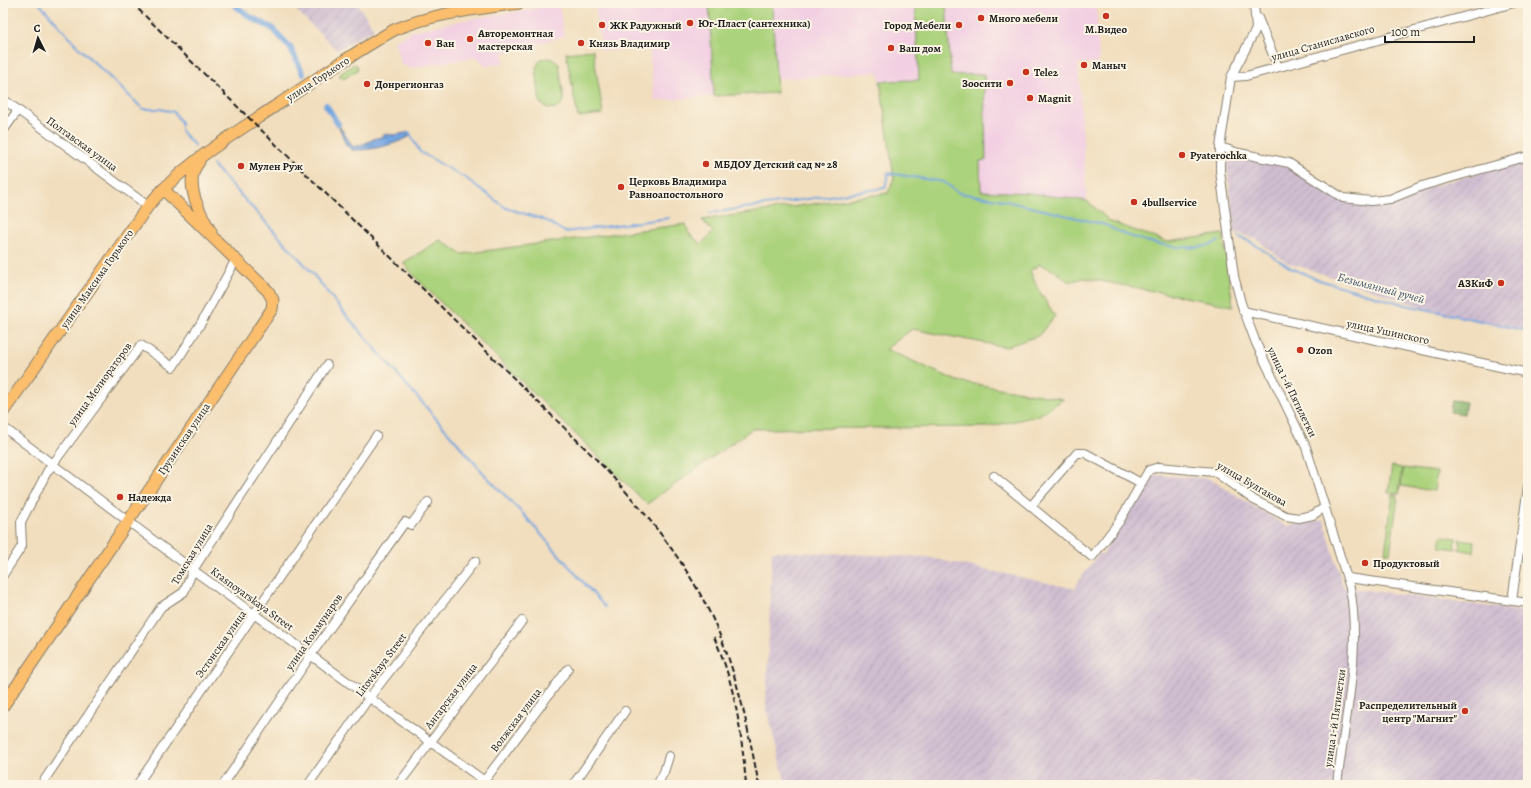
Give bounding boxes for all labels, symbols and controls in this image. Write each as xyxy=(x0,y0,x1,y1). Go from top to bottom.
place label: Много мебели xyxy=(989,11,1058,26)
marker: М.Видео xyxy=(1101,11,1111,21)
marker: Много мебели xyxy=(976,13,986,23)
place label: Юг-Пласт (сантехника) xyxy=(698,16,810,31)
north arrow xyxy=(18,18,58,58)
place label: ЖК Радужный xyxy=(610,18,682,33)
marker: Юг-Пласт (сантехника) xyxy=(685,18,695,28)
place label: Город Мебели xyxy=(884,18,951,33)
scale bar xyxy=(1385,18,1474,44)
marker: ЖК Радужный xyxy=(597,20,607,30)
marker: Город Мебели xyxy=(954,20,964,30)
text: С xyxy=(33,21,41,36)
street label: улица Станиславского xyxy=(1269,21,1377,65)
place label: М.Видео xyxy=(1085,22,1127,37)
text: 100 m xyxy=(1391,24,1420,40)
place label: Авторемонтная мастерская xyxy=(477,26,554,54)
marker: Авторемонтная мастерская xyxy=(465,34,475,44)
place label: Ван xyxy=(436,36,455,51)
place label: Князь Владимир xyxy=(589,36,670,51)
marker: Ван xyxy=(423,38,433,48)
marker: Князь Владимир xyxy=(576,38,586,48)
place label: Ваш дом xyxy=(899,41,941,56)
marker: Ваш дом xyxy=(886,43,896,53)
street label: улица Горького xyxy=(283,53,353,106)
place label: Маныч xyxy=(1092,58,1127,73)
marker: Маныч xyxy=(1079,60,1089,70)
place label: Tele2 xyxy=(1034,65,1059,80)
marker: Tele2 xyxy=(1021,67,1031,77)
place label: Зоосити xyxy=(962,76,1002,91)
place label: Донрегионгаз xyxy=(375,77,444,92)
marker: Зоосити xyxy=(1005,78,1015,88)
marker: Донрегионгаз xyxy=(362,79,372,89)
place label: Magnit xyxy=(1038,91,1071,106)
marker: Magnit xyxy=(1025,93,1035,103)
street label: Полтавская улица xyxy=(43,113,121,176)
place label: Pyaterochka xyxy=(1190,148,1248,163)
marker: Pyaterochka xyxy=(1177,150,1187,160)
place label: МБДОУ Детский сад № 28 xyxy=(714,157,837,172)
place label: Мулен Руж xyxy=(249,159,303,174)
marker: МБДОУ Детский сад № 28 xyxy=(701,159,711,169)
marker: Мулен Руж xyxy=(236,161,246,171)
place label: Церковь Владимира Равноапостольного xyxy=(629,174,727,202)
marker: Церковь Владимира Равноапостольного xyxy=(616,182,626,192)
place label: 4bullservice xyxy=(1142,195,1197,210)
marker: 4bullservice xyxy=(1129,197,1139,207)
street label: улица Максима Горького xyxy=(56,226,137,332)
water label: Безымянный ручей xyxy=(1336,269,1426,307)
place label: АЗКиФ xyxy=(1457,276,1493,291)
marker: АЗКиФ xyxy=(1496,278,1506,288)
street label: улица Ушинского xyxy=(1344,316,1431,348)
street label: улица Мелиораторов xyxy=(64,339,135,430)
street label: улица 1-й Пятилетки xyxy=(1263,343,1320,440)
place label: Ozon xyxy=(1308,343,1332,358)
marker: Ozon xyxy=(1295,345,1305,355)
street label: Грузинская улица xyxy=(154,399,214,478)
street label: улица Булгакова xyxy=(1213,457,1290,511)
place label: Надежда xyxy=(128,490,172,505)
marker: Надежда xyxy=(115,492,125,502)
street label: Томская улица xyxy=(168,520,217,588)
place label: Продуктовый xyxy=(1373,556,1440,571)
marker: Продуктовый xyxy=(1360,558,1370,568)
street label: Krasnoyarskaya Street xyxy=(207,564,297,635)
street label: улица Коммунаров xyxy=(281,591,346,674)
street label: Эстонская улица xyxy=(192,606,250,681)
street label: Litovskaya Street xyxy=(352,630,410,700)
street label: Ангарская улица xyxy=(421,659,481,733)
street label: улица 1-й Пятилетки xyxy=(1321,668,1349,769)
street label: Волжская улица xyxy=(487,684,546,755)
place label: Распределительный центр "Магнит" xyxy=(1359,698,1457,726)
marker: Распределительный центр "Магнит" xyxy=(1460,706,1470,716)

